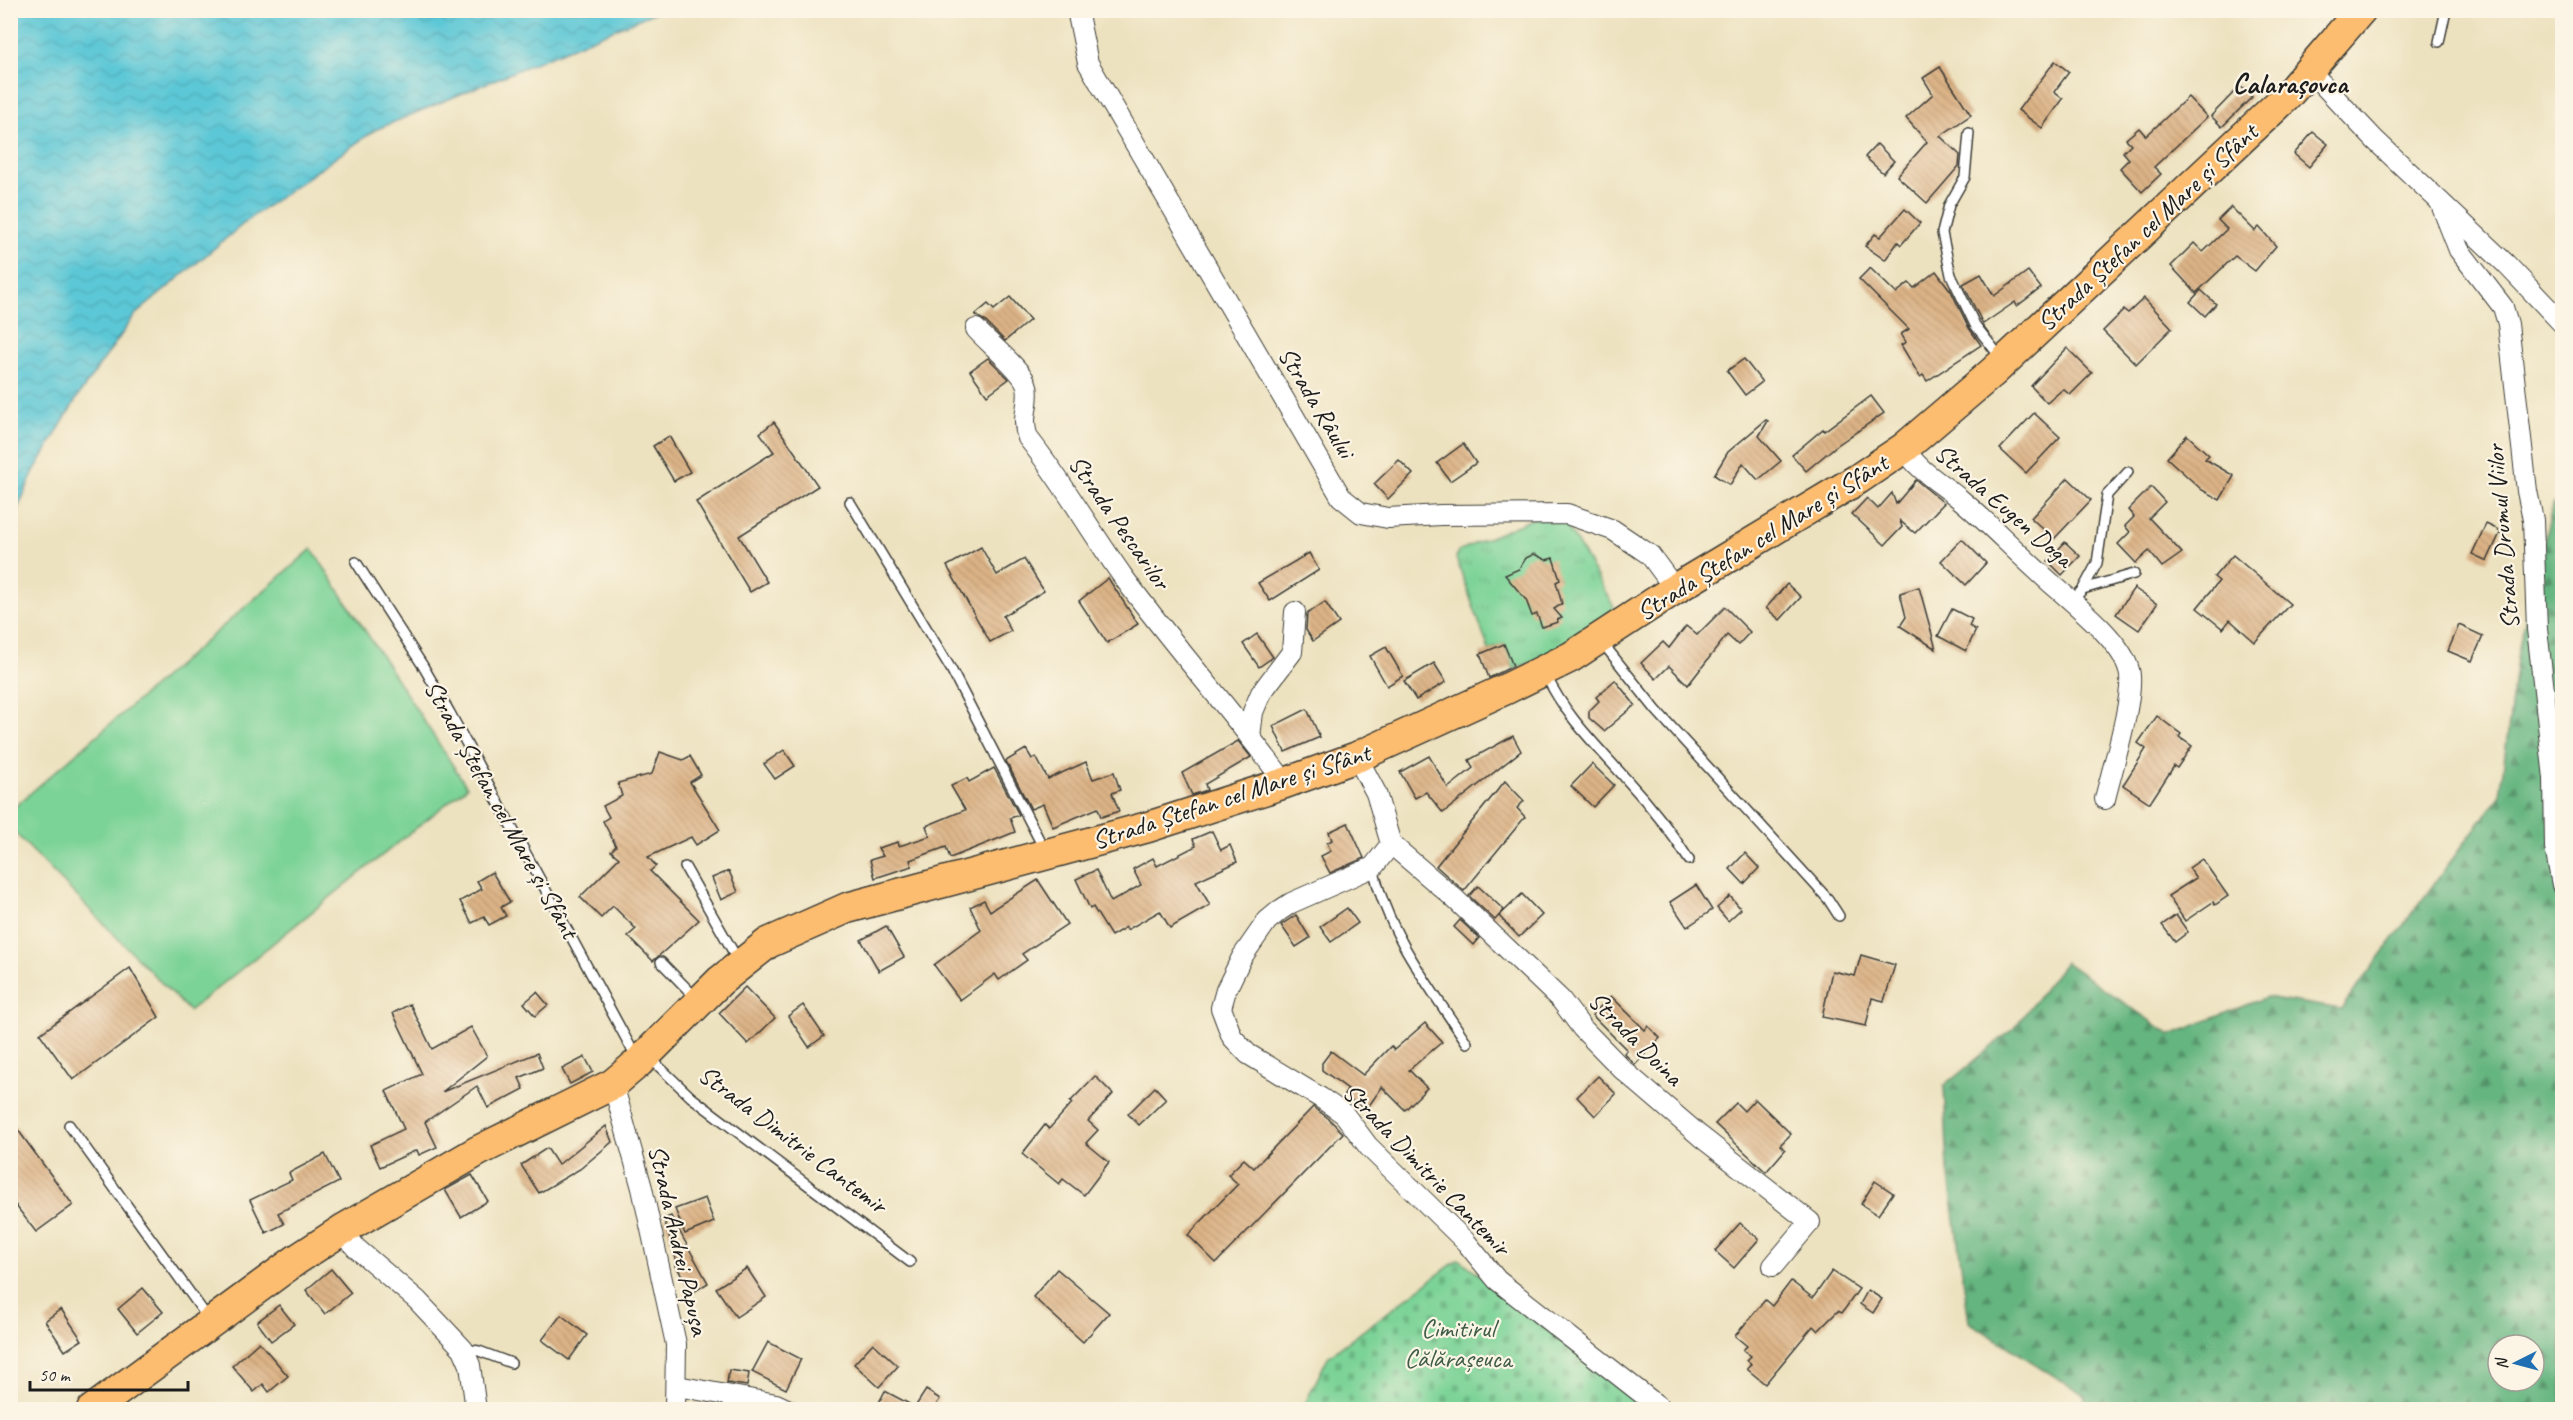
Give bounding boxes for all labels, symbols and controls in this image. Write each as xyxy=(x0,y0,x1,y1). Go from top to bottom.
district label: Calarașovca xyxy=(2233,66,2350,101)
street label: Strada Ștefan cel Mare și Sfânt xyxy=(2030,115,2266,338)
street label: Strada Râului xyxy=(1271,341,1364,466)
street label: Strada Eugen Doga xyxy=(1928,436,2081,576)
street label: Strada Drumul Viilor xyxy=(2478,442,2527,631)
street label: Strada Ștefan cel Mare și Sfânt xyxy=(1631,445,1896,628)
street label: Strada Pescarilor xyxy=(1061,449,1179,597)
street label: Strada Ștefan cel Mare și Sfânt xyxy=(417,674,587,946)
street label: Strada Ștefan cel Mare și Sfânt xyxy=(1088,735,1376,857)
street label: Strada Doina xyxy=(1581,984,1691,1094)
street label: Strada Dimitrie Cantemir xyxy=(692,1058,896,1223)
street label: Strada Dimitrie Cantemir xyxy=(1336,1076,1519,1265)
street label: Strada Andrei Papușa xyxy=(641,1142,717,1340)
park label: Cimitirul Călărașeuca xyxy=(1405,1312,1514,1375)
north arrow xyxy=(2486,1333,2546,1393)
scale bar xyxy=(30,1354,188,1392)
text: N xyxy=(2491,1355,2513,1370)
text: 50 m xyxy=(39,1364,72,1386)

